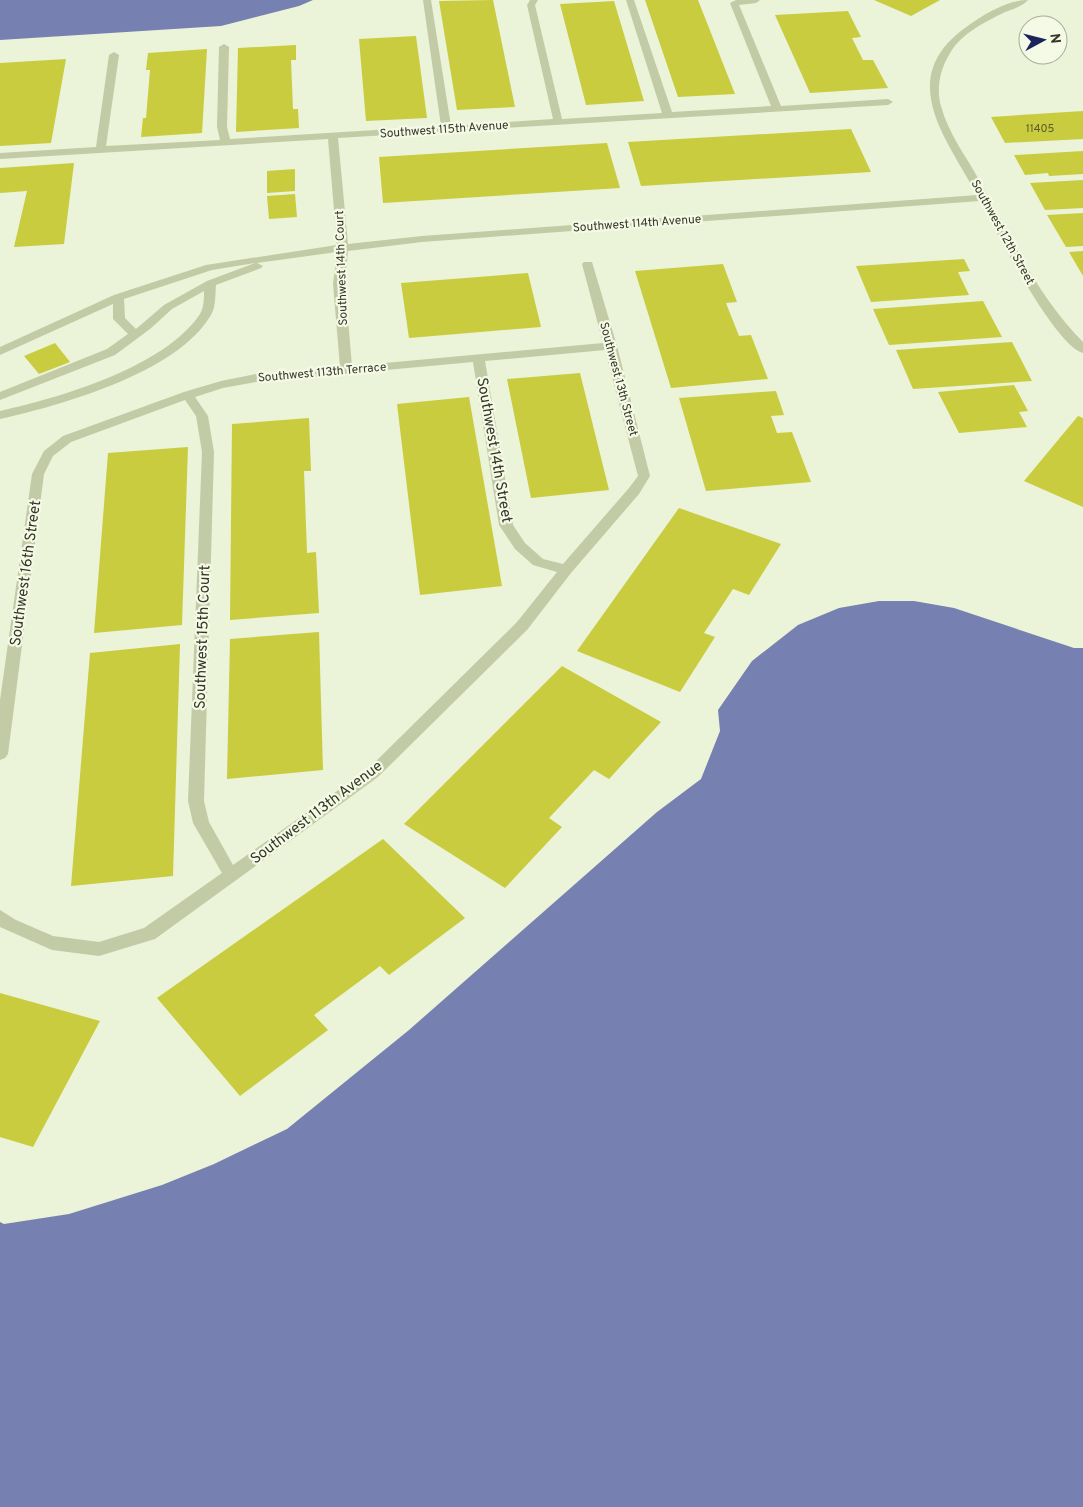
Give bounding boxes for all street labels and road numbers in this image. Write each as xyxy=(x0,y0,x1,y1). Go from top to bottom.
street label: Southwest 115th Avenue xyxy=(379,118,509,142)
street label: Southwest 12th Street xyxy=(967,177,1038,288)
street label: Southwest 14th Court xyxy=(332,210,352,326)
street label: Southwest 114th Avenue xyxy=(572,212,702,236)
street label: Southwest 13th Street xyxy=(595,320,641,438)
street label: Southwest 113th Terrace xyxy=(257,359,387,387)
street label: Southwest 14th Street xyxy=(471,376,516,524)
street label: Southwest 16th Street xyxy=(7,499,46,647)
street label: Southwest 15th Court xyxy=(191,565,216,710)
street label: Southwest 113th Avenue xyxy=(247,757,387,869)

